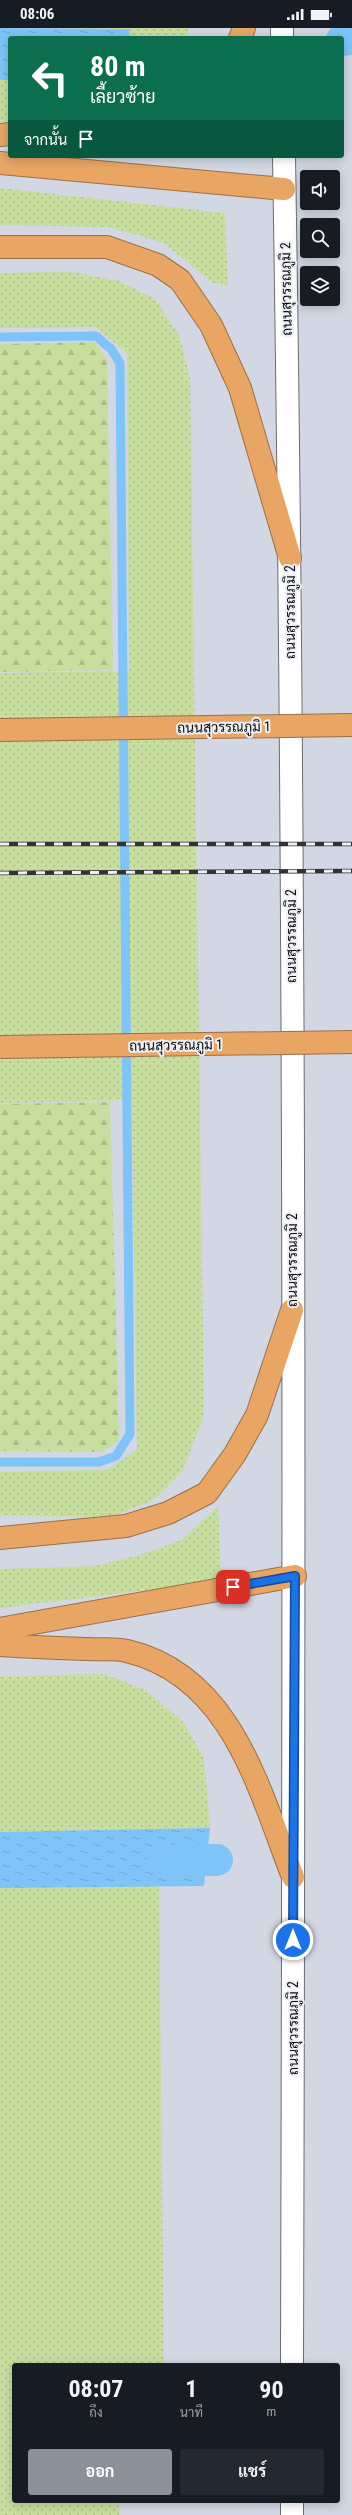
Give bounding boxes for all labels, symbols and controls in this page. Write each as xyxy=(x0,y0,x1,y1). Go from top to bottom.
text: 08:06 xyxy=(20,5,54,23)
text: 80 m xyxy=(90,50,146,83)
icon: left xyxy=(24,52,76,104)
text: เลี้ยวซ้าย xyxy=(90,86,156,107)
icon: arrive xyxy=(75,128,97,150)
text: จากนั้น xyxy=(24,131,67,149)
map controls xyxy=(300,170,340,306)
button: sound xyxy=(300,170,340,210)
button: search xyxy=(300,218,340,258)
street label: ถนนสุวรรณภูมิ 2 xyxy=(277,242,297,336)
button: layers xyxy=(300,266,340,306)
street label: ถนนสุวรรณภูมิ 2 xyxy=(282,565,300,659)
street label: ถนนสุวรรณภูมิ 1 xyxy=(177,718,271,738)
street label: ถนนสุวรรณภูมิ 2 xyxy=(283,889,301,983)
street label: ถนนสุวรรณภูมิ 1 xyxy=(129,1036,223,1056)
street label: ถนนสุวรรณภูมิ 2 xyxy=(284,1213,302,1307)
pin xyxy=(216,1570,250,1604)
icon: arrive xyxy=(222,1576,244,1598)
position arrow xyxy=(272,1919,314,1961)
street label: ถนนสุวรรณภูมิ 2 xyxy=(285,1981,303,2075)
text: 08:07 xyxy=(68,2375,123,2403)
text: 1 xyxy=(185,2375,197,2403)
text: 90 xyxy=(259,2376,284,2404)
text: m xyxy=(267,2404,276,2419)
text: ถึง xyxy=(89,2405,103,2420)
text: นาที xyxy=(180,2405,203,2420)
button: ออก xyxy=(28,2449,172,2495)
button: แชร์ xyxy=(180,2449,324,2495)

